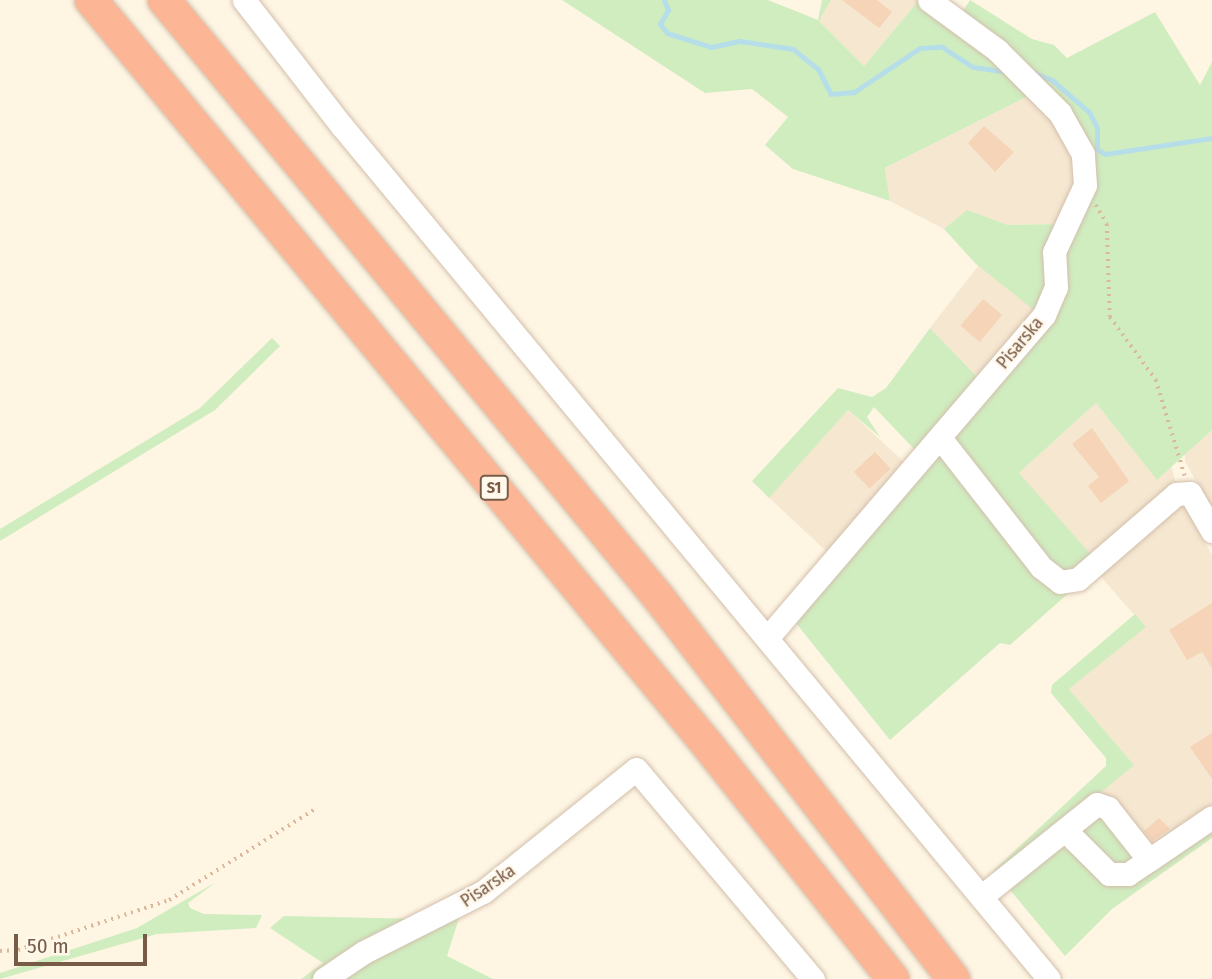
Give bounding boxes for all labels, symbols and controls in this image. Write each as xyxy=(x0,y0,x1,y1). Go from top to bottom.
street label: Pisarska xyxy=(992,313,1048,373)
road number: S1 xyxy=(478,475,510,500)
street label: Pisarska xyxy=(457,860,519,912)
scale bar xyxy=(18,920,150,964)
text: 50 m xyxy=(27,933,69,959)

